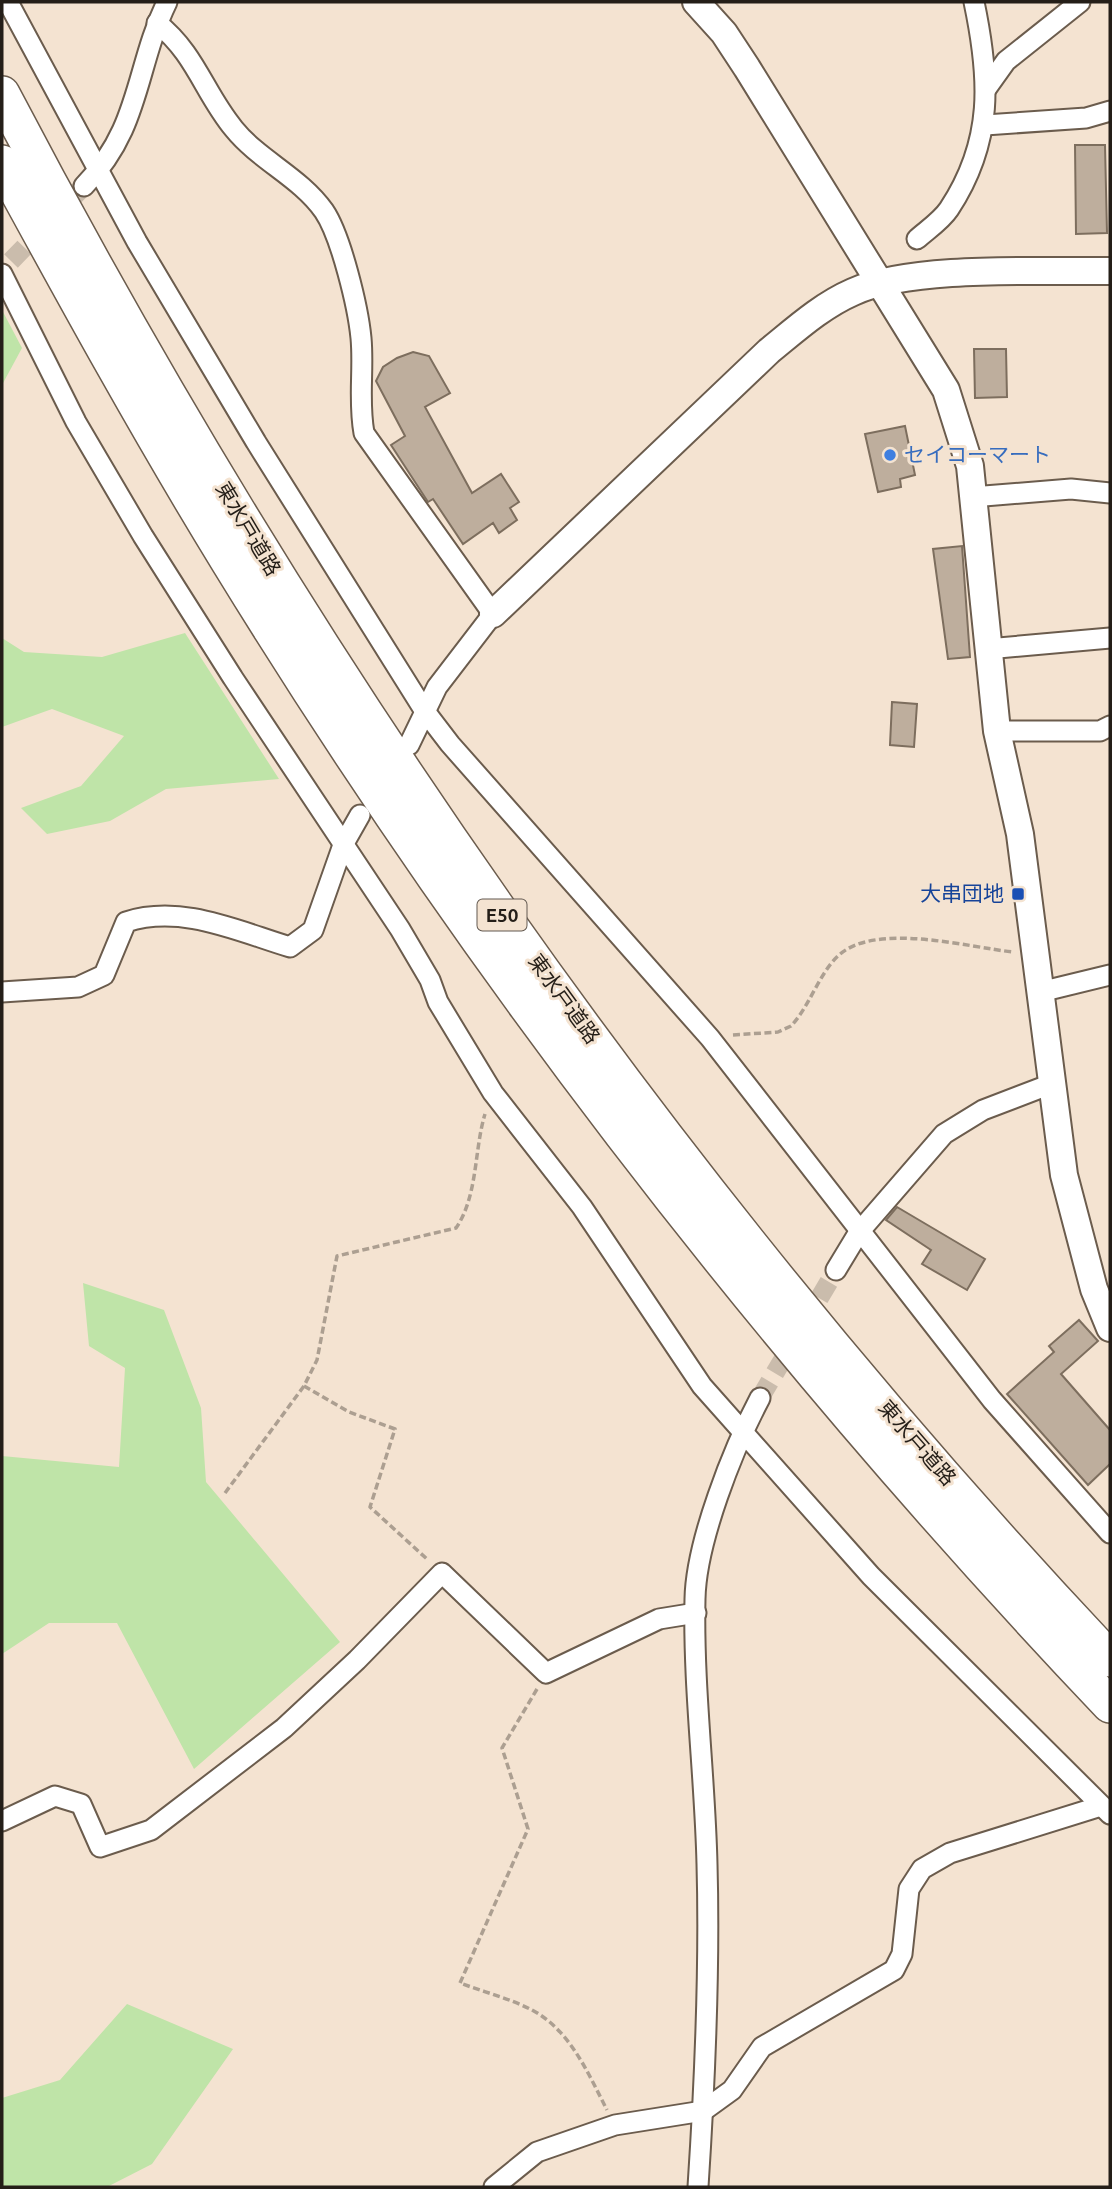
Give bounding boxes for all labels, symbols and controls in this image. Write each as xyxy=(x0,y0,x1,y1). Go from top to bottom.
place label: セイコーマート xyxy=(904,442,1051,466)
marker: セイコーマート xyxy=(882,447,898,463)
street label: 東水戸道路 xyxy=(212,477,286,580)
place label: 大串団地 xyxy=(920,881,1004,905)
marker: 大串団地 xyxy=(1010,886,1026,902)
road number: E50 xyxy=(477,900,526,931)
street label: 東水戸道路 xyxy=(524,949,605,1048)
street label: 東水戸道路 xyxy=(874,1395,961,1490)

